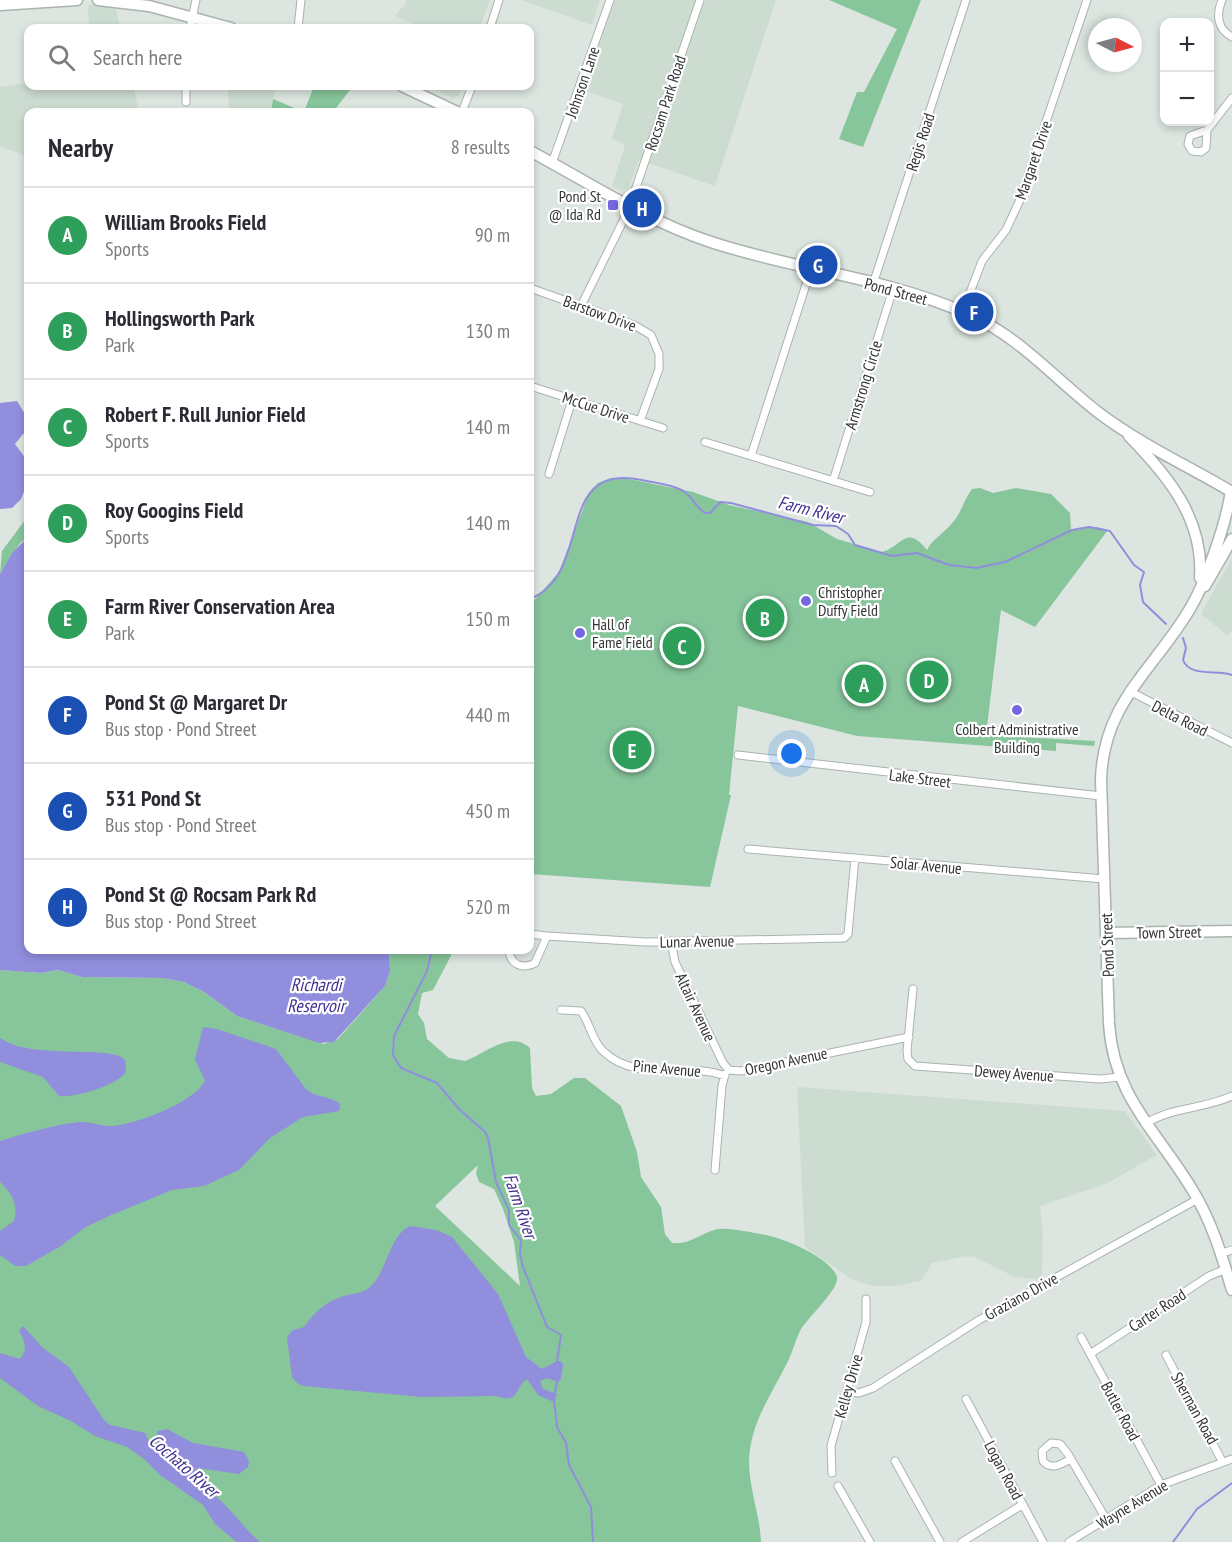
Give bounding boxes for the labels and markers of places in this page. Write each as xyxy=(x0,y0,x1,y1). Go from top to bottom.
place label: Pond St @ Ida Rd xyxy=(549,186,602,224)
pin: H xyxy=(622,186,662,230)
marker: Pond St @ Ida Rd xyxy=(606,198,620,212)
pin: G xyxy=(798,242,838,288)
pin: F xyxy=(954,290,994,334)
place label: Christopher Duffy Field xyxy=(818,582,882,620)
marker: Christopher Duffy Field xyxy=(799,594,813,608)
pin: B xyxy=(746,596,784,640)
place label: Hall of Fame Field xyxy=(592,614,653,652)
pin: C xyxy=(662,624,702,668)
marker: Hall of Fame Field xyxy=(573,626,587,640)
pin: D xyxy=(910,658,948,702)
pin: A xyxy=(844,662,884,706)
marker: Colbert Administrative Building xyxy=(1010,703,1024,717)
place label: Colbert Administrative Building xyxy=(955,719,1079,757)
pin: E xyxy=(612,728,652,772)

